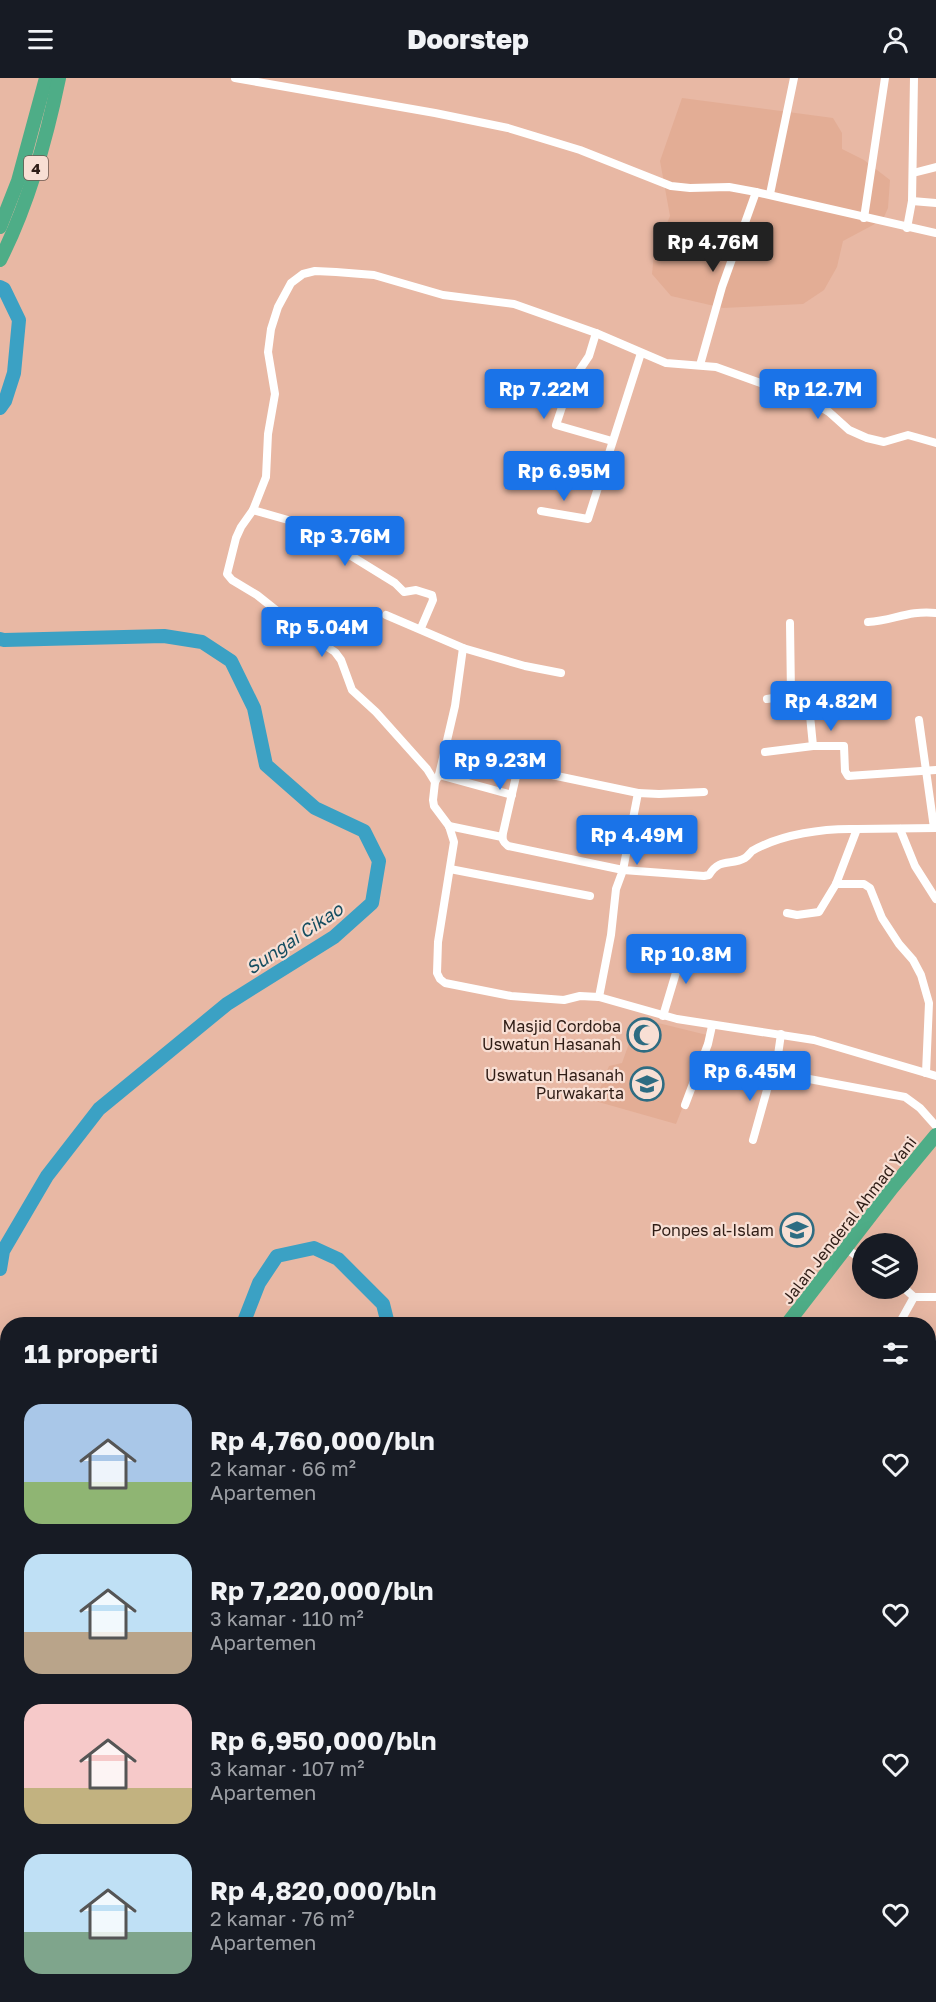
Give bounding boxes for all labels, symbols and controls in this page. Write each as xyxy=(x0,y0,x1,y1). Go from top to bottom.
icon: menu xyxy=(24,23,57,56)
text: Doorstep xyxy=(407,23,529,55)
icon: person xyxy=(879,23,912,56)
road number: 4 xyxy=(24,156,48,180)
pin: Rp 4.76M xyxy=(651,222,775,273)
text: Rp 4.76M xyxy=(667,229,759,253)
pin: Rp 7.22M xyxy=(482,369,606,420)
pin: Rp 12.7M xyxy=(756,369,880,420)
text: Rp 7.22M xyxy=(499,376,589,400)
text: Rp 12.7M xyxy=(774,376,862,400)
pin: Rp 6.95M xyxy=(502,451,626,502)
text: Rp 6.95M xyxy=(518,458,611,482)
pin: Rp 3.76M xyxy=(283,516,407,567)
text: Rp 3.76M xyxy=(299,523,391,547)
pin: Rp 5.04M xyxy=(260,607,384,658)
text: Rp 5.04M xyxy=(275,614,369,638)
pin: Rp 4.82M xyxy=(769,681,893,732)
text: Rp 4.82M xyxy=(785,688,877,712)
pin: Rp 9.23M xyxy=(438,740,562,791)
text: Rp 9.23M xyxy=(454,747,546,771)
pin: Rp 4.49M xyxy=(575,815,699,866)
text: Rp 4.49M xyxy=(590,822,684,846)
water label: Sungai Cikao xyxy=(241,897,348,978)
pin: Rp 10.8M xyxy=(624,934,748,985)
text: Rp 10.8M xyxy=(640,941,732,965)
place label: Masjid Cordoba Uswatun Hasanah xyxy=(482,1016,621,1054)
mosque icon: Masjid Cordoba Uswatun Hasanah xyxy=(626,1017,662,1053)
pin: Rp 6.45M xyxy=(688,1051,812,1102)
text: Rp 6.45M xyxy=(704,1058,796,1082)
place label: Uswatun Hasanah Purwakarta xyxy=(485,1065,624,1103)
school or university icon: Uswatun Hasanah Purwakarta xyxy=(629,1066,665,1102)
street label: Jalan Jenderal Ahmad Yani xyxy=(777,1132,921,1308)
school or university icon: Ponpes al-Islam xyxy=(779,1212,815,1248)
place label: Ponpes al-Islam xyxy=(651,1220,774,1240)
map controls xyxy=(852,1233,918,1299)
button: layers xyxy=(852,1233,918,1299)
icon: filters xyxy=(879,1337,912,1370)
text: 11 properti xyxy=(24,1338,158,1369)
text: Rp 4,760,000/bln xyxy=(210,1425,435,1456)
icon: home xyxy=(72,1428,144,1500)
icon: heart xyxy=(879,1448,912,1481)
text: 2 kamar · 66 m² xyxy=(210,1456,356,1480)
text: Apartemen xyxy=(210,1480,316,1504)
text: Rp 7,220,000/bln xyxy=(210,1575,434,1606)
icon: home xyxy=(72,1578,144,1650)
icon: heart xyxy=(879,1598,912,1631)
text: 3 kamar · 110 m² xyxy=(210,1606,364,1630)
text: Apartemen xyxy=(210,1630,316,1654)
text: Rp 6,950,000/bln xyxy=(210,1725,437,1756)
icon: home xyxy=(72,1728,144,1800)
icon: heart xyxy=(879,1748,912,1781)
text: 3 kamar · 107 m² xyxy=(210,1756,365,1780)
text: Apartemen xyxy=(210,1780,316,1804)
text: Rp 4,820,000/bln xyxy=(210,1875,436,1906)
icon: home xyxy=(72,1878,144,1950)
icon: heart xyxy=(879,1898,912,1931)
text: 2 kamar · 76 m² xyxy=(210,1906,354,1930)
text: Apartemen xyxy=(210,1930,316,1954)

